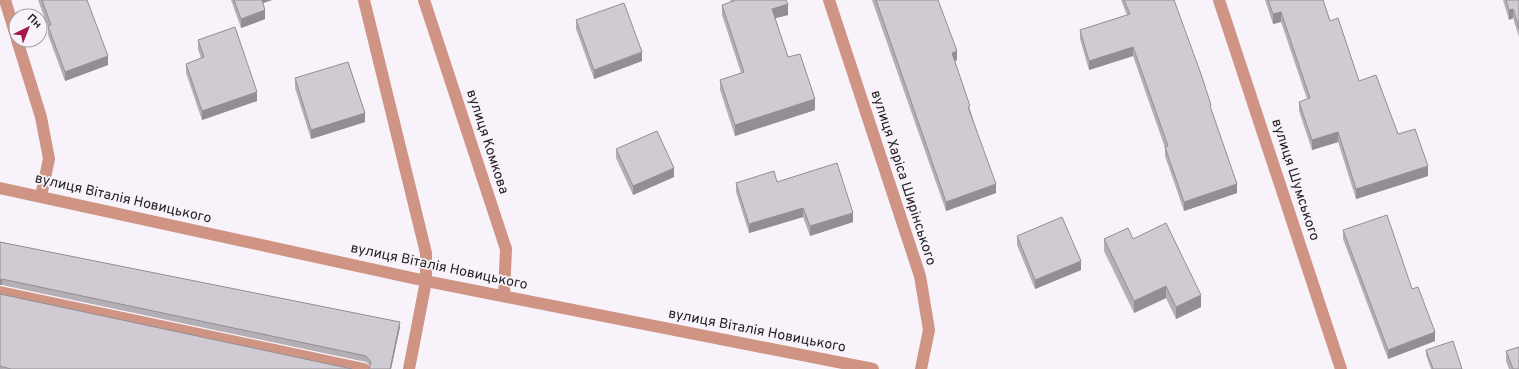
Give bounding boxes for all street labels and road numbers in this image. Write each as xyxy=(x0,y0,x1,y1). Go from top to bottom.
street label: вулиця Комкова xyxy=(462,88,512,196)
street label: вулиця Харіса Ширінського xyxy=(867,88,939,268)
street label: вулиця Шумського xyxy=(1267,117,1323,243)
street label: вулиця Віталія Новицького xyxy=(33,170,213,228)
street label: вулиця Віталія Новицького xyxy=(349,240,529,294)
street label: вулиця Віталія Новицького xyxy=(667,305,847,357)

